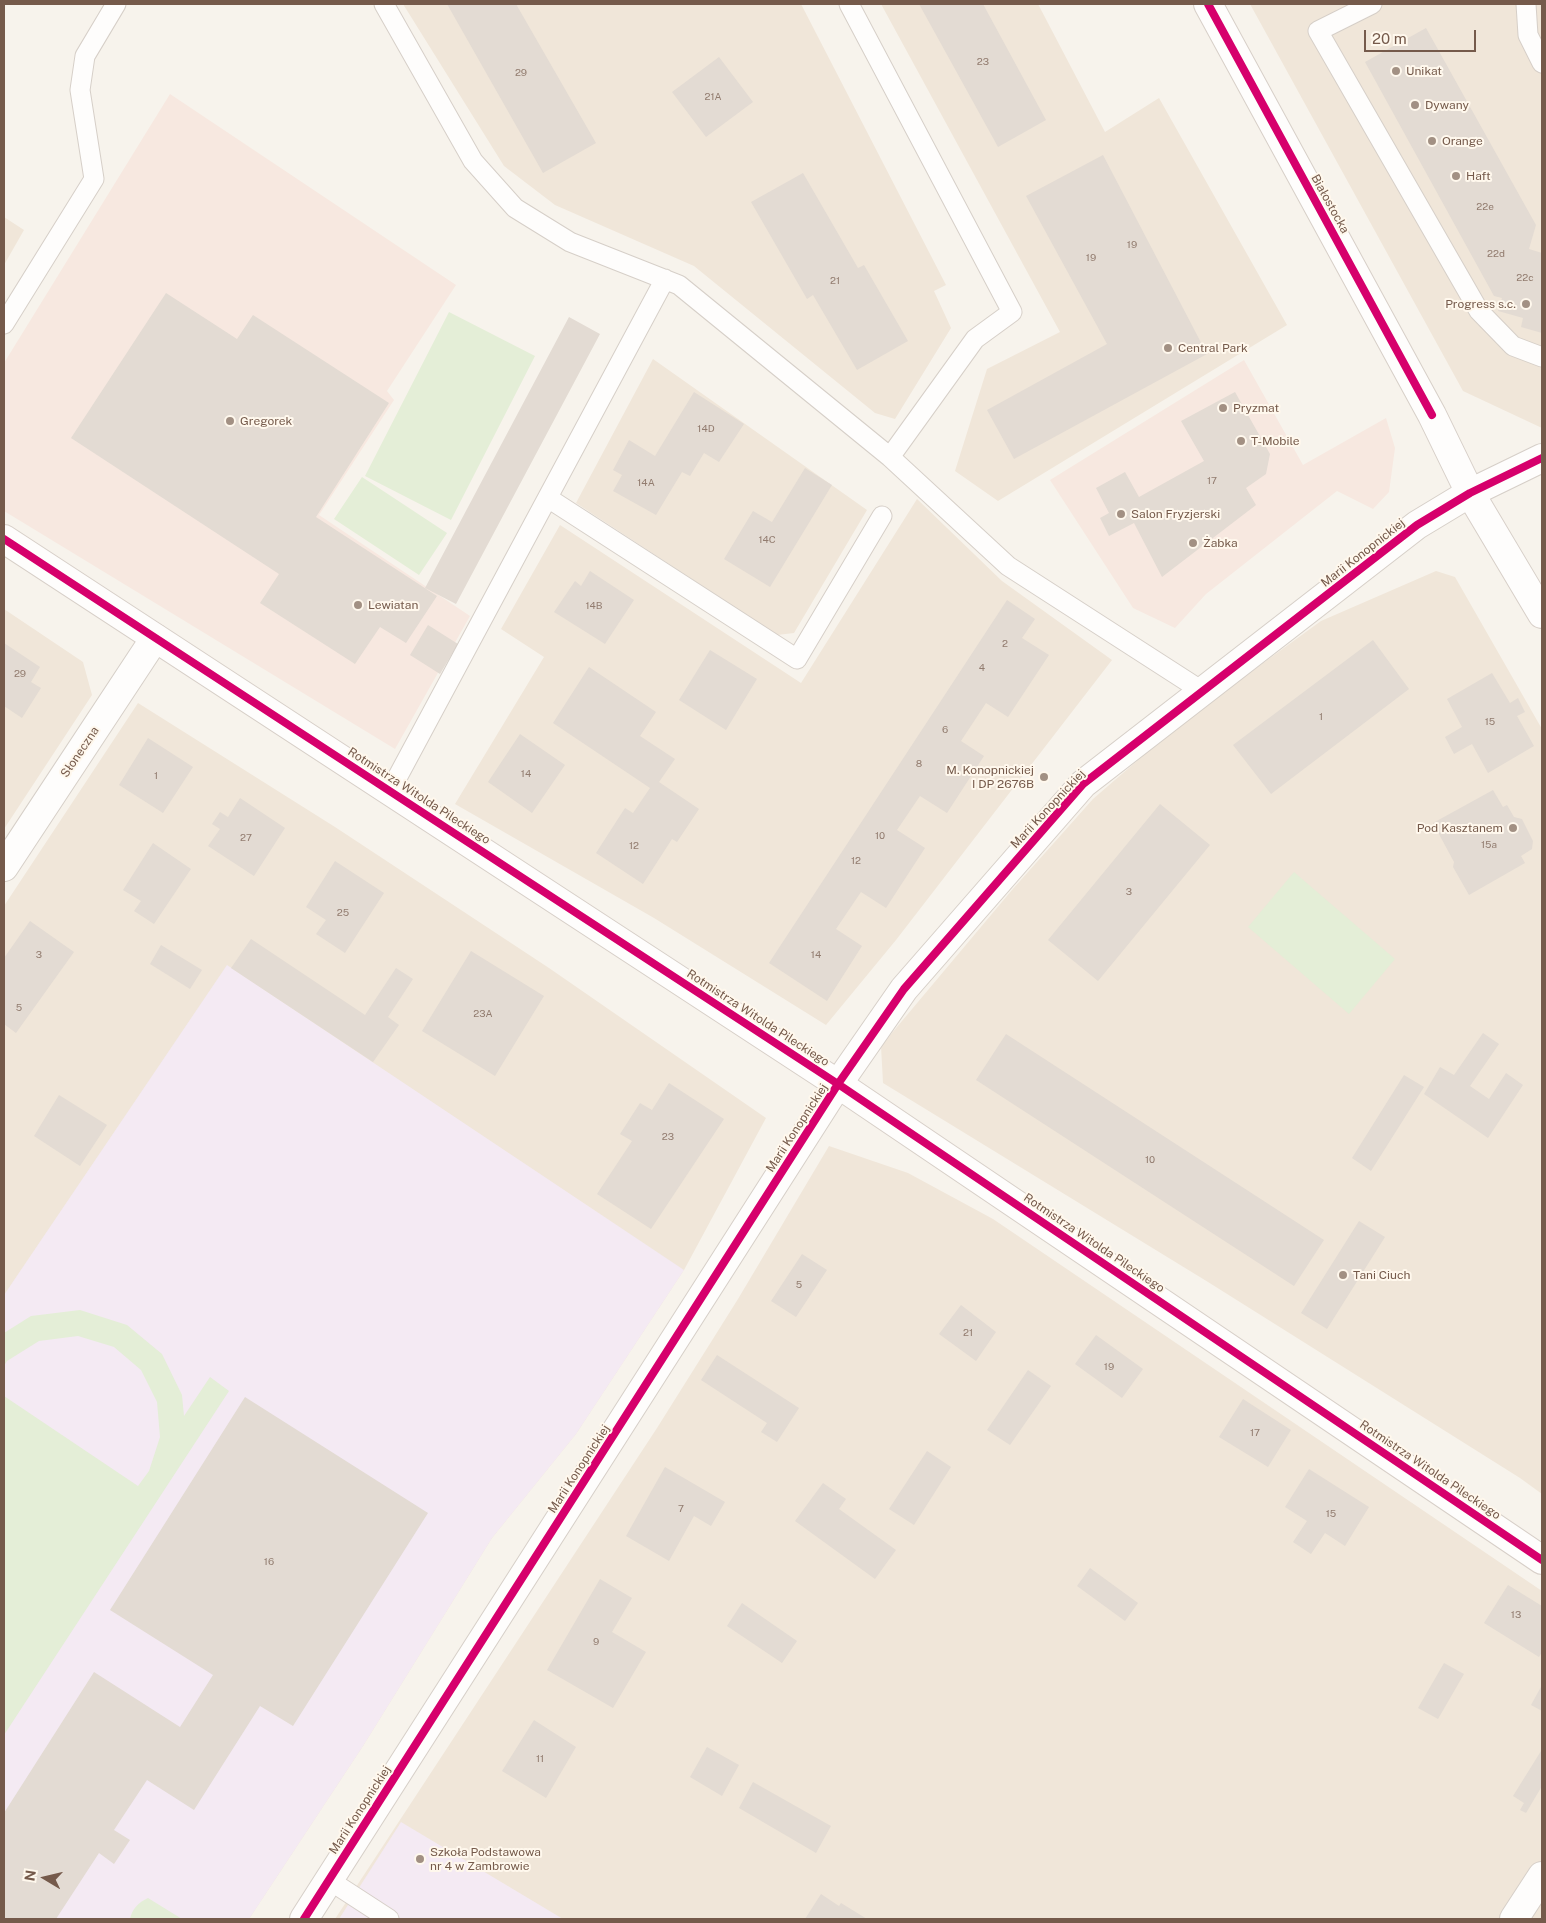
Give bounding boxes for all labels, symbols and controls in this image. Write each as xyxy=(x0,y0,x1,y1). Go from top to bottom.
scale bar xyxy=(1366,20,1478,52)
text: 20 m xyxy=(1372,30,1407,47)
house number: 23 xyxy=(977,56,989,68)
place label: Unikat xyxy=(1406,64,1442,78)
marker: Unikat xyxy=(1390,65,1402,77)
house number: 29 xyxy=(515,67,527,79)
house number: 21A xyxy=(704,91,722,103)
place label: Dywany xyxy=(1425,98,1469,112)
marker: Dywany xyxy=(1409,99,1421,111)
place label: Orange xyxy=(1442,134,1483,148)
marker: Orange xyxy=(1426,135,1438,147)
place label: Haft xyxy=(1466,169,1491,183)
marker: Haft xyxy=(1450,170,1462,182)
street label: Białostocka xyxy=(1308,172,1352,236)
house number: 22e xyxy=(1476,201,1494,213)
house number: 19 xyxy=(1127,239,1137,251)
house number: 22d xyxy=(1487,248,1505,260)
house number: 19 xyxy=(1086,252,1096,264)
house number: 22c xyxy=(1516,272,1534,284)
house number: 21 xyxy=(830,275,840,287)
place label: Progress s.c. xyxy=(1445,297,1516,311)
marker: Progress s.c. xyxy=(1520,298,1532,310)
place label: Central Park xyxy=(1178,341,1248,355)
marker: Central Park xyxy=(1162,342,1174,354)
place label: Pryzmat xyxy=(1233,401,1279,415)
marker: Pryzmat xyxy=(1217,402,1229,414)
place label: Gregorek xyxy=(240,414,292,428)
marker: Gregorek xyxy=(224,415,236,427)
house number: 14D xyxy=(697,423,715,435)
place label: T-Mobile xyxy=(1251,434,1300,448)
marker: T-Mobile xyxy=(1235,435,1247,447)
house number: 17 xyxy=(1207,475,1217,487)
house number: 14A xyxy=(637,477,655,489)
place label: Salon Fryzjerski xyxy=(1131,507,1220,521)
marker: Salon Fryzjerski xyxy=(1115,508,1127,520)
street label: Marii Konopnickiej xyxy=(1318,516,1408,590)
house number: 14C xyxy=(758,534,776,546)
place label: Żabka xyxy=(1203,536,1238,550)
marker: Żabka xyxy=(1187,537,1199,549)
place label: Lewiatan xyxy=(368,598,418,612)
marker: Lewiatan xyxy=(352,599,364,611)
house number: 14B xyxy=(585,600,603,612)
house number: 2 xyxy=(1002,638,1008,650)
house number: 4 xyxy=(979,662,985,674)
house number: 29 xyxy=(14,668,26,680)
house number: 1 xyxy=(1319,711,1323,723)
house number: 15 xyxy=(1485,716,1495,728)
street label: Słoneczna xyxy=(58,724,102,780)
house number: 6 xyxy=(942,724,948,736)
street label: Rotmistrza Witolda Pileckiego xyxy=(345,745,493,847)
house number: 8 xyxy=(916,758,922,770)
place label: M. Konopnickiej I DP 2676B xyxy=(946,763,1034,791)
street label: Marii Konopnickiej xyxy=(1008,767,1088,851)
house number: 14 xyxy=(521,768,531,780)
house number: 1 xyxy=(154,770,158,782)
marker: M. Konopnickiej I DP 2676B xyxy=(1038,771,1050,783)
place label: Pod Kasztanem xyxy=(1417,821,1503,835)
marker: Pod Kasztanem xyxy=(1507,822,1519,834)
house number: 10 xyxy=(875,830,885,842)
house number: 27 xyxy=(240,832,252,844)
house number: 15a xyxy=(1481,839,1497,851)
house number: 12 xyxy=(629,840,639,852)
house number: 12 xyxy=(851,855,861,867)
house number: 3 xyxy=(1126,886,1132,898)
house number: 25 xyxy=(337,907,349,919)
house number: 3 xyxy=(36,949,42,961)
house number: 14 xyxy=(811,949,821,961)
street label: Rotmistrza Witolda Pileckiego xyxy=(684,967,832,1069)
house number: 5 xyxy=(16,1002,22,1014)
house number: 23A xyxy=(473,1008,493,1020)
street label: Marii Konopnickiej xyxy=(763,1081,831,1175)
house number: 23 xyxy=(662,1131,674,1143)
house number: 10 xyxy=(1145,1154,1155,1166)
street label: Rotmistrza Witolda Pileckiego xyxy=(1021,1190,1167,1296)
place label: Tani Ciuch xyxy=(1353,1268,1410,1282)
marker: Tani Ciuch xyxy=(1337,1269,1349,1281)
house number: 5 xyxy=(796,1279,802,1291)
house number: 21 xyxy=(963,1327,973,1339)
house number: 19 xyxy=(1104,1361,1114,1373)
street label: Rotmistrza Witolda Pileckiego xyxy=(1357,1417,1503,1523)
street label: Marii Konopnickiej xyxy=(545,1422,613,1516)
house number: 17 xyxy=(1250,1427,1260,1439)
house number: 7 xyxy=(678,1503,684,1515)
house number: 15 xyxy=(1326,1508,1336,1520)
house number: 16 xyxy=(264,1556,274,1568)
house number: 13 xyxy=(1511,1609,1521,1621)
house number: 9 xyxy=(593,1636,599,1648)
house number: 11 xyxy=(536,1753,544,1765)
street label: Marii Konopnickiej xyxy=(326,1763,394,1857)
place label: Szkoła Podstawowa nr 4 w Zambrowie xyxy=(430,1845,541,1873)
north arrow xyxy=(20,1853,70,1903)
marker: Szkoła Podstawowa nr 4 w Zambrowie xyxy=(414,1853,426,1865)
text: N xyxy=(21,1869,39,1882)

